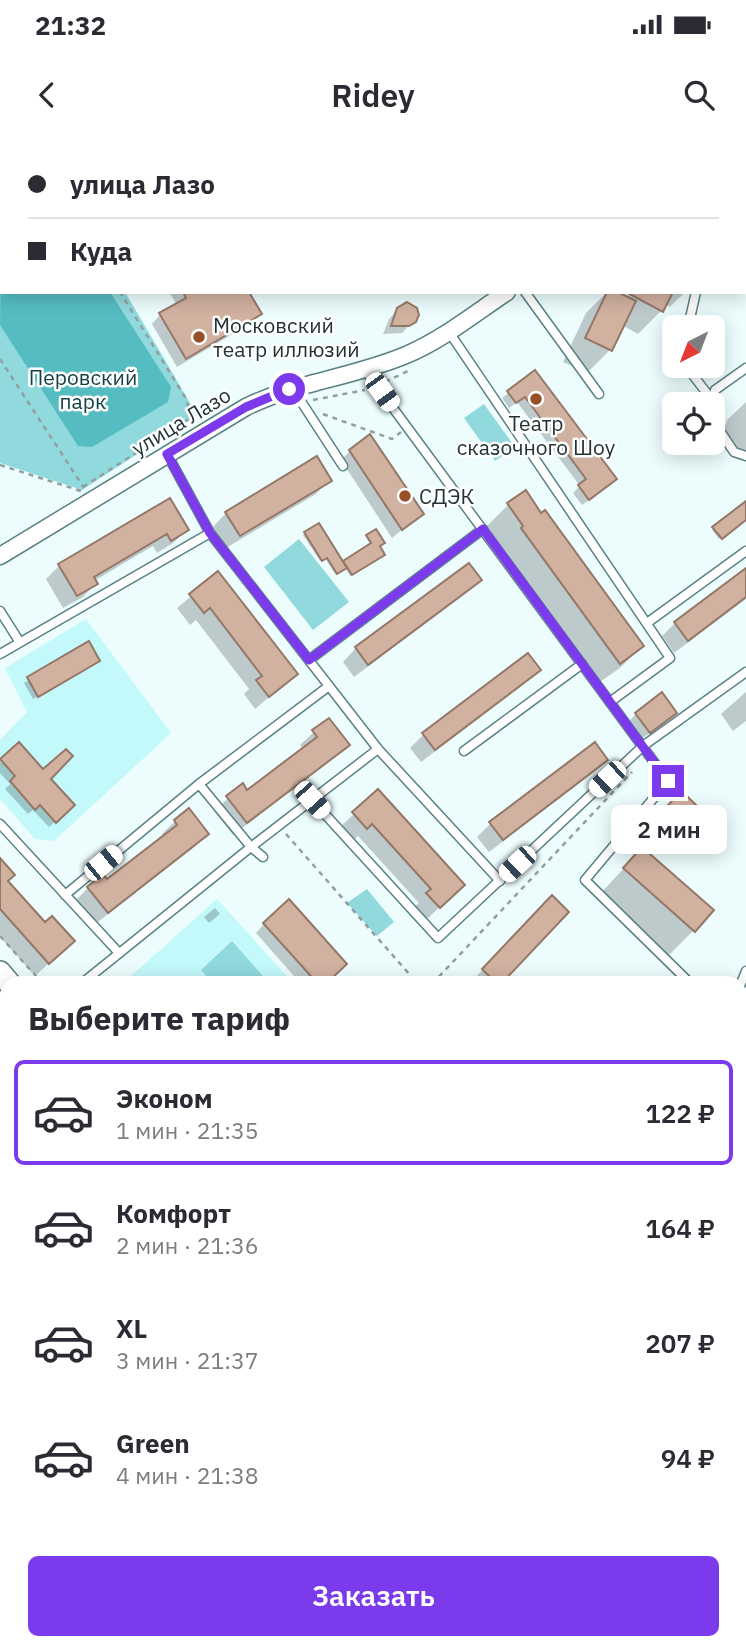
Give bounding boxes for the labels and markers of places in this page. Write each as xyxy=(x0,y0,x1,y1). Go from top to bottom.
place label: Московский театр иллюзий xyxy=(213,311,360,363)
marker: Московский театр иллюзий xyxy=(191,329,207,345)
marker: Театр сказочного Шоу xyxy=(528,391,544,407)
place label: Театр сказочного Шоу xyxy=(457,409,616,461)
place label: СДЭК xyxy=(419,482,474,510)
marker: СДЭК xyxy=(397,488,413,504)

